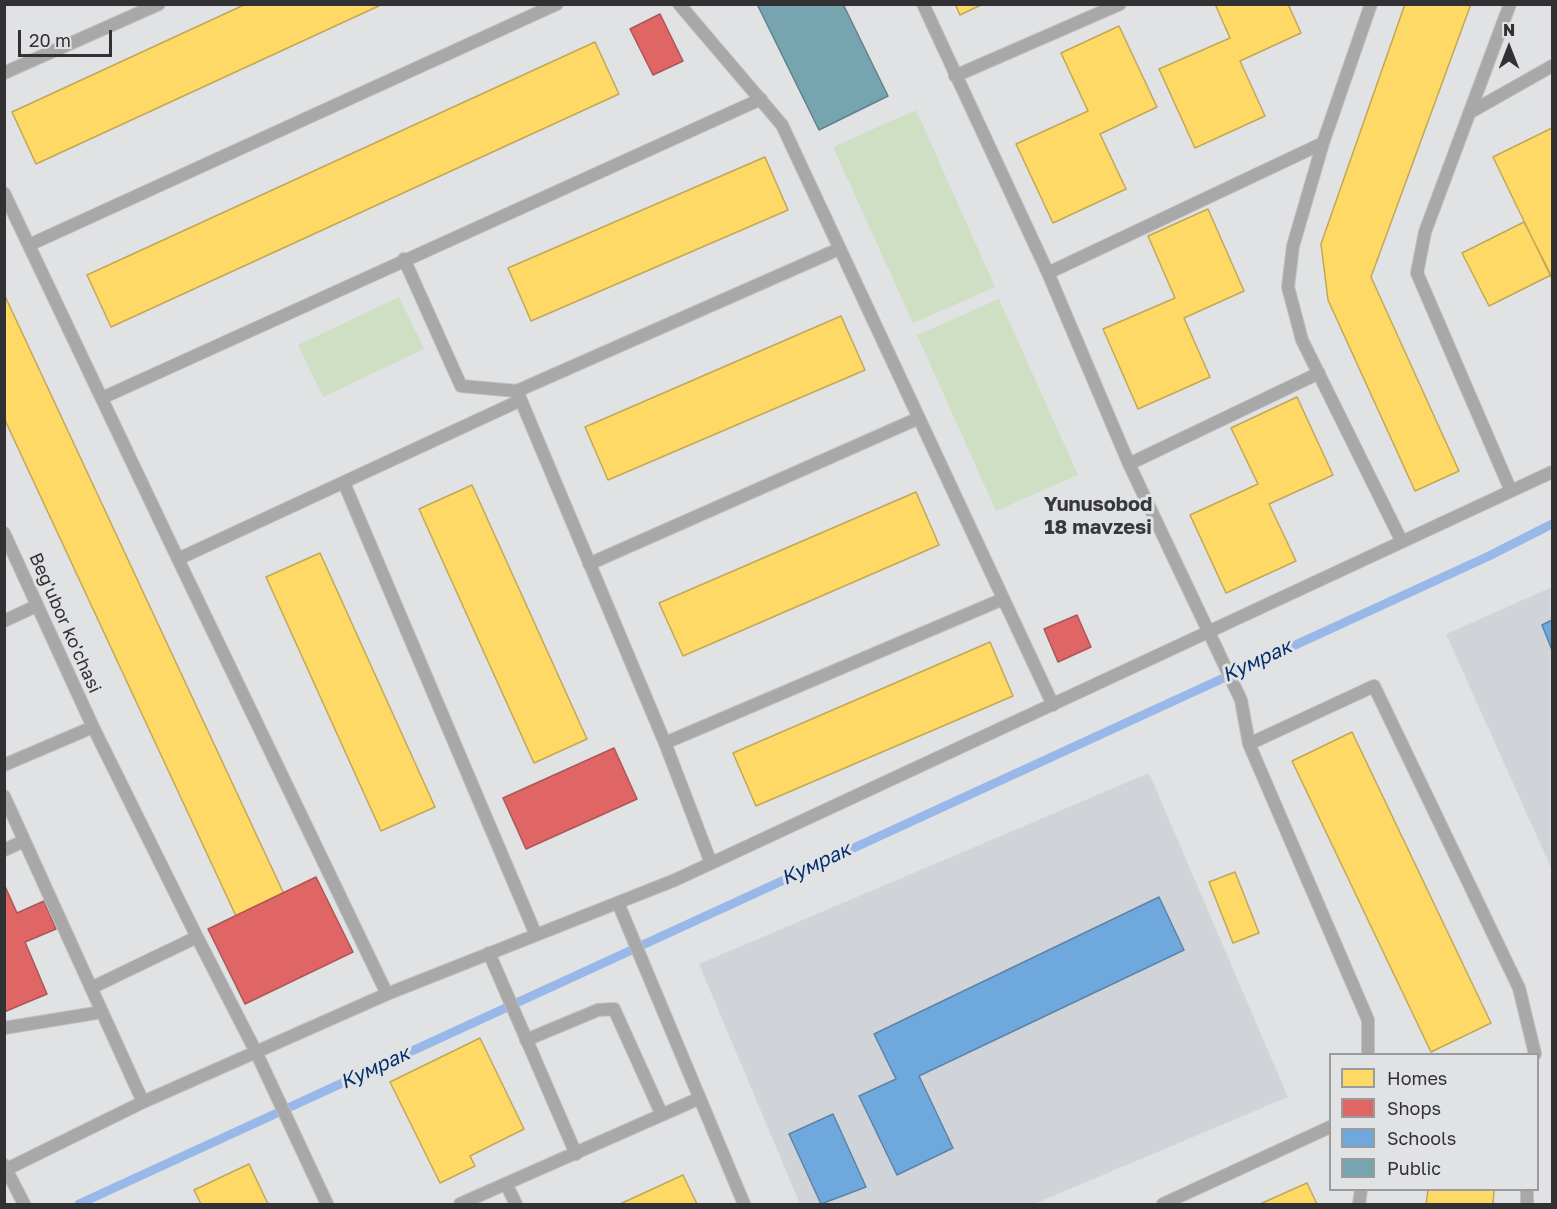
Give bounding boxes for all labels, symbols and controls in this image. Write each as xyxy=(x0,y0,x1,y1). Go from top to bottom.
scale bar xyxy=(21,18,116,56)
north arrow xyxy=(1479,18,1539,78)
text: N xyxy=(1503,20,1515,40)
text: 20 m xyxy=(29,29,71,51)
district label: Yunusobod 18 mavzesi xyxy=(1044,493,1152,540)
street label: Beg'ubor ko'chasi xyxy=(24,549,106,697)
water label: Кумрак xyxy=(1218,635,1296,687)
water label: Кумрак xyxy=(777,838,855,890)
water label: Кумрак xyxy=(336,1042,414,1094)
legend xyxy=(1329,1053,1539,1191)
text: Homes xyxy=(1387,1067,1447,1089)
text: Shops xyxy=(1387,1097,1441,1119)
text: Schools xyxy=(1387,1127,1456,1149)
text: Public xyxy=(1387,1157,1441,1179)

